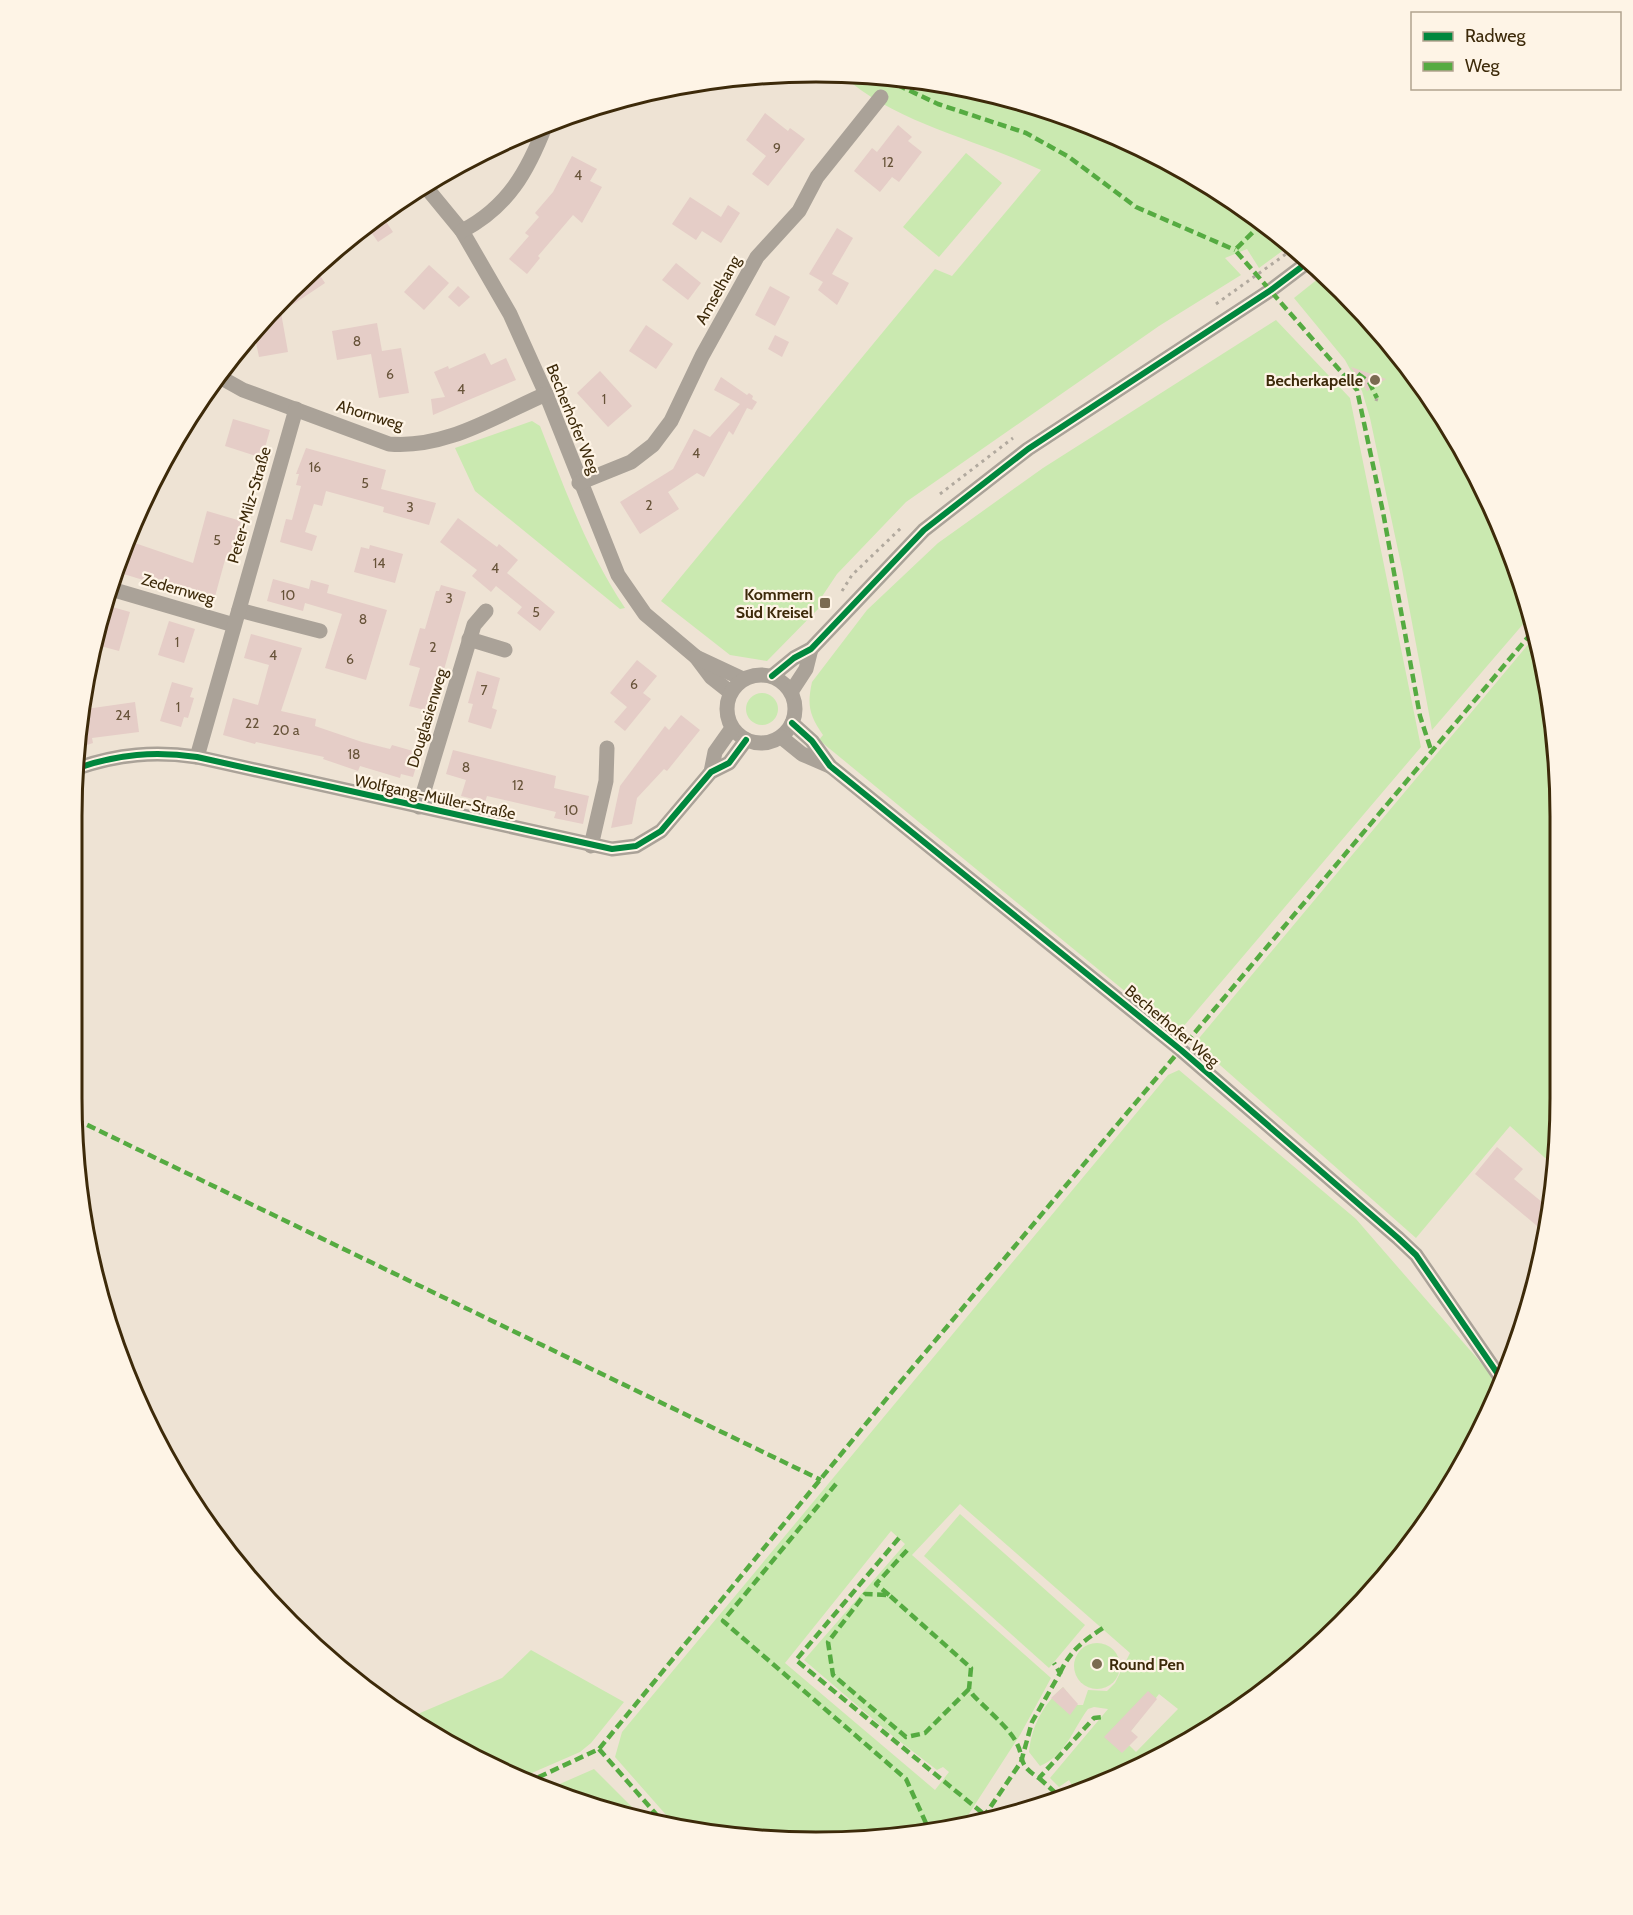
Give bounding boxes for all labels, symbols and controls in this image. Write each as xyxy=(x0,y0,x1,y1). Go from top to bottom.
legend xyxy=(1411,12,1621,90)
text: Radweg xyxy=(1465,25,1527,47)
text: Weg xyxy=(1465,55,1501,77)
house number: 9 xyxy=(773,139,781,157)
house number: 12 xyxy=(882,153,894,171)
house number: 4 xyxy=(574,166,582,184)
street label: Amselhang xyxy=(691,251,745,328)
house number: 8 xyxy=(353,332,361,350)
street label: Becherhofer Weg xyxy=(542,361,604,478)
house number: 6 xyxy=(386,365,394,383)
place label: Becherkapelle xyxy=(1266,371,1363,390)
marker: Becherkapelle xyxy=(1368,373,1382,387)
house number: 4 xyxy=(457,380,465,398)
house number: 1 xyxy=(602,390,606,408)
street label: Ahornweg xyxy=(334,396,407,434)
street label: Peter-Milz-Straße xyxy=(223,444,275,566)
house number: 4 xyxy=(692,444,700,462)
house number: 16 xyxy=(309,458,321,476)
house number: 5 xyxy=(361,474,369,492)
house number: 2 xyxy=(645,496,653,514)
house number: 3 xyxy=(406,498,414,516)
house number: 5 xyxy=(213,531,221,549)
house number: 14 xyxy=(373,554,385,572)
house number: 4 xyxy=(491,559,499,577)
street label: Zedernweg xyxy=(139,570,218,609)
place label: Kommern Süd Kreisel xyxy=(736,585,813,622)
house number: 10 xyxy=(281,586,295,604)
house number: 3 xyxy=(445,589,453,607)
marker: Kommern Süd Kreisel xyxy=(818,596,832,610)
house number: 5 xyxy=(532,603,540,621)
house number: 8 xyxy=(359,610,367,628)
house number: 1 xyxy=(175,633,179,651)
house number: 2 xyxy=(429,638,437,656)
house number: 4 xyxy=(269,646,277,664)
house number: 6 xyxy=(346,650,354,668)
street label: Douglasienweg xyxy=(403,665,451,770)
house number: 6 xyxy=(630,675,638,693)
house number: 7 xyxy=(480,681,488,699)
house number: 1 xyxy=(176,698,180,716)
house number: 24 xyxy=(115,706,131,724)
house number: 22 xyxy=(245,714,259,732)
house number: 20 a xyxy=(273,721,300,739)
house number: 18 xyxy=(347,745,361,763)
house number: 8 xyxy=(462,758,470,776)
street label: Wolfgang-Müller-Straße xyxy=(353,771,517,823)
house number: 12 xyxy=(512,776,524,794)
house number: 10 xyxy=(564,801,578,819)
street label: Becherhofer Weg xyxy=(1121,981,1224,1072)
place label: Round Pen xyxy=(1109,1655,1185,1674)
marker: Round Pen xyxy=(1090,1657,1104,1671)

